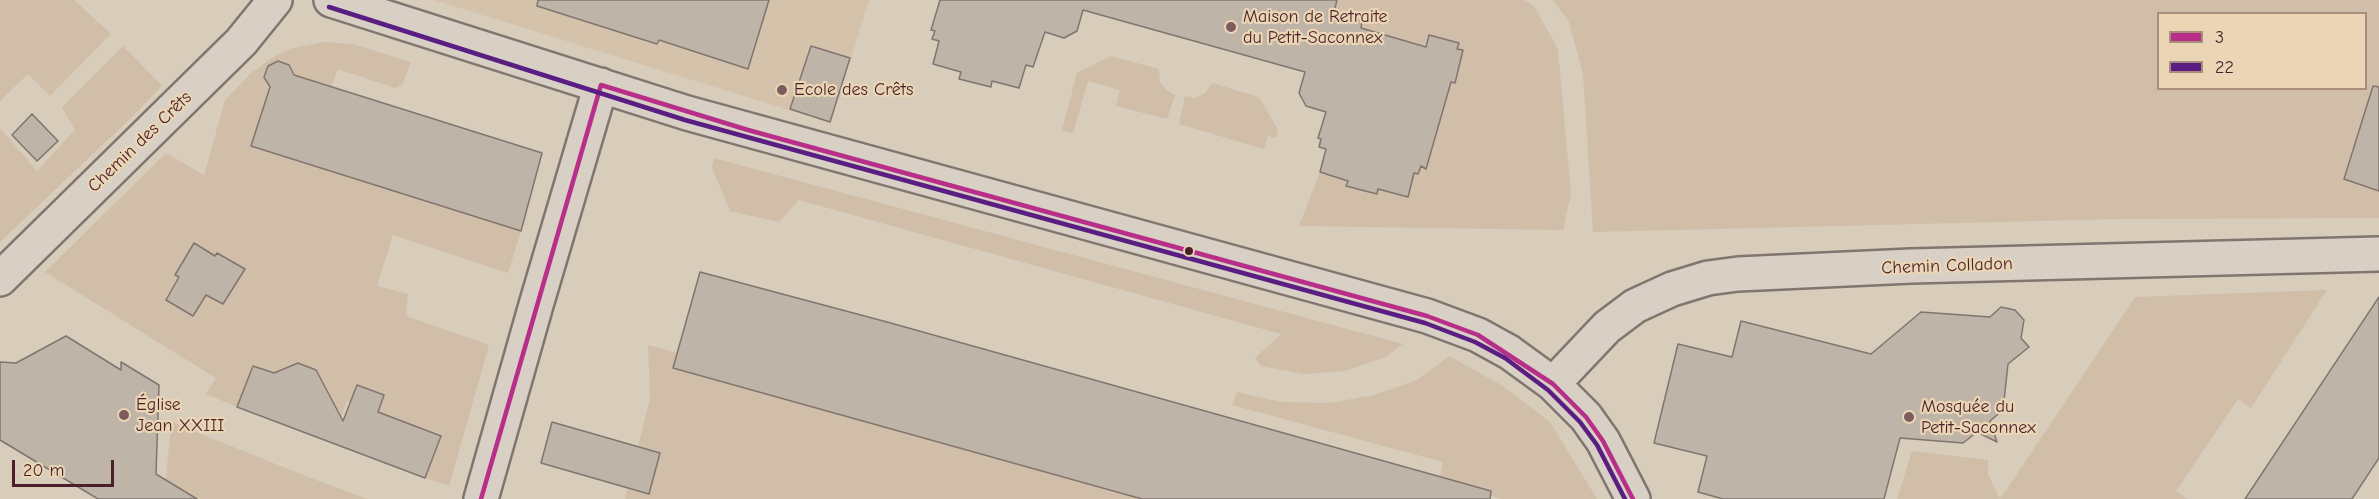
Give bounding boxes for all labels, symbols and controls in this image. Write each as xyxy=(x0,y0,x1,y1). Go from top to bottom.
place label: Maison de Retraite du Petit-Saconnex xyxy=(1243,6,1387,48)
legend xyxy=(2157,12,2367,90)
marker: Maison de Retraite du Petit-Saconnex xyxy=(1224,20,1238,34)
text: 3 xyxy=(2215,27,2224,48)
text: 22 xyxy=(2215,57,2234,78)
place label: Ecole des Crêts xyxy=(794,79,913,101)
marker: Ecole des Crêts xyxy=(775,83,789,97)
street label: Chemin des Crêts xyxy=(84,87,196,197)
unlabelled marker xyxy=(1183,245,1195,257)
street label: Chemin Colladon xyxy=(1881,253,2013,279)
place label: Église Jean XXIII xyxy=(136,394,224,436)
place label: Mosquée du Petit-Saconnex xyxy=(1921,396,2036,438)
marker: Église Jean XXIII xyxy=(117,408,131,422)
marker: Mosquée du Petit-Saconnex xyxy=(1902,410,1916,424)
scale bar xyxy=(15,448,117,486)
text: 20 m xyxy=(23,460,64,481)

